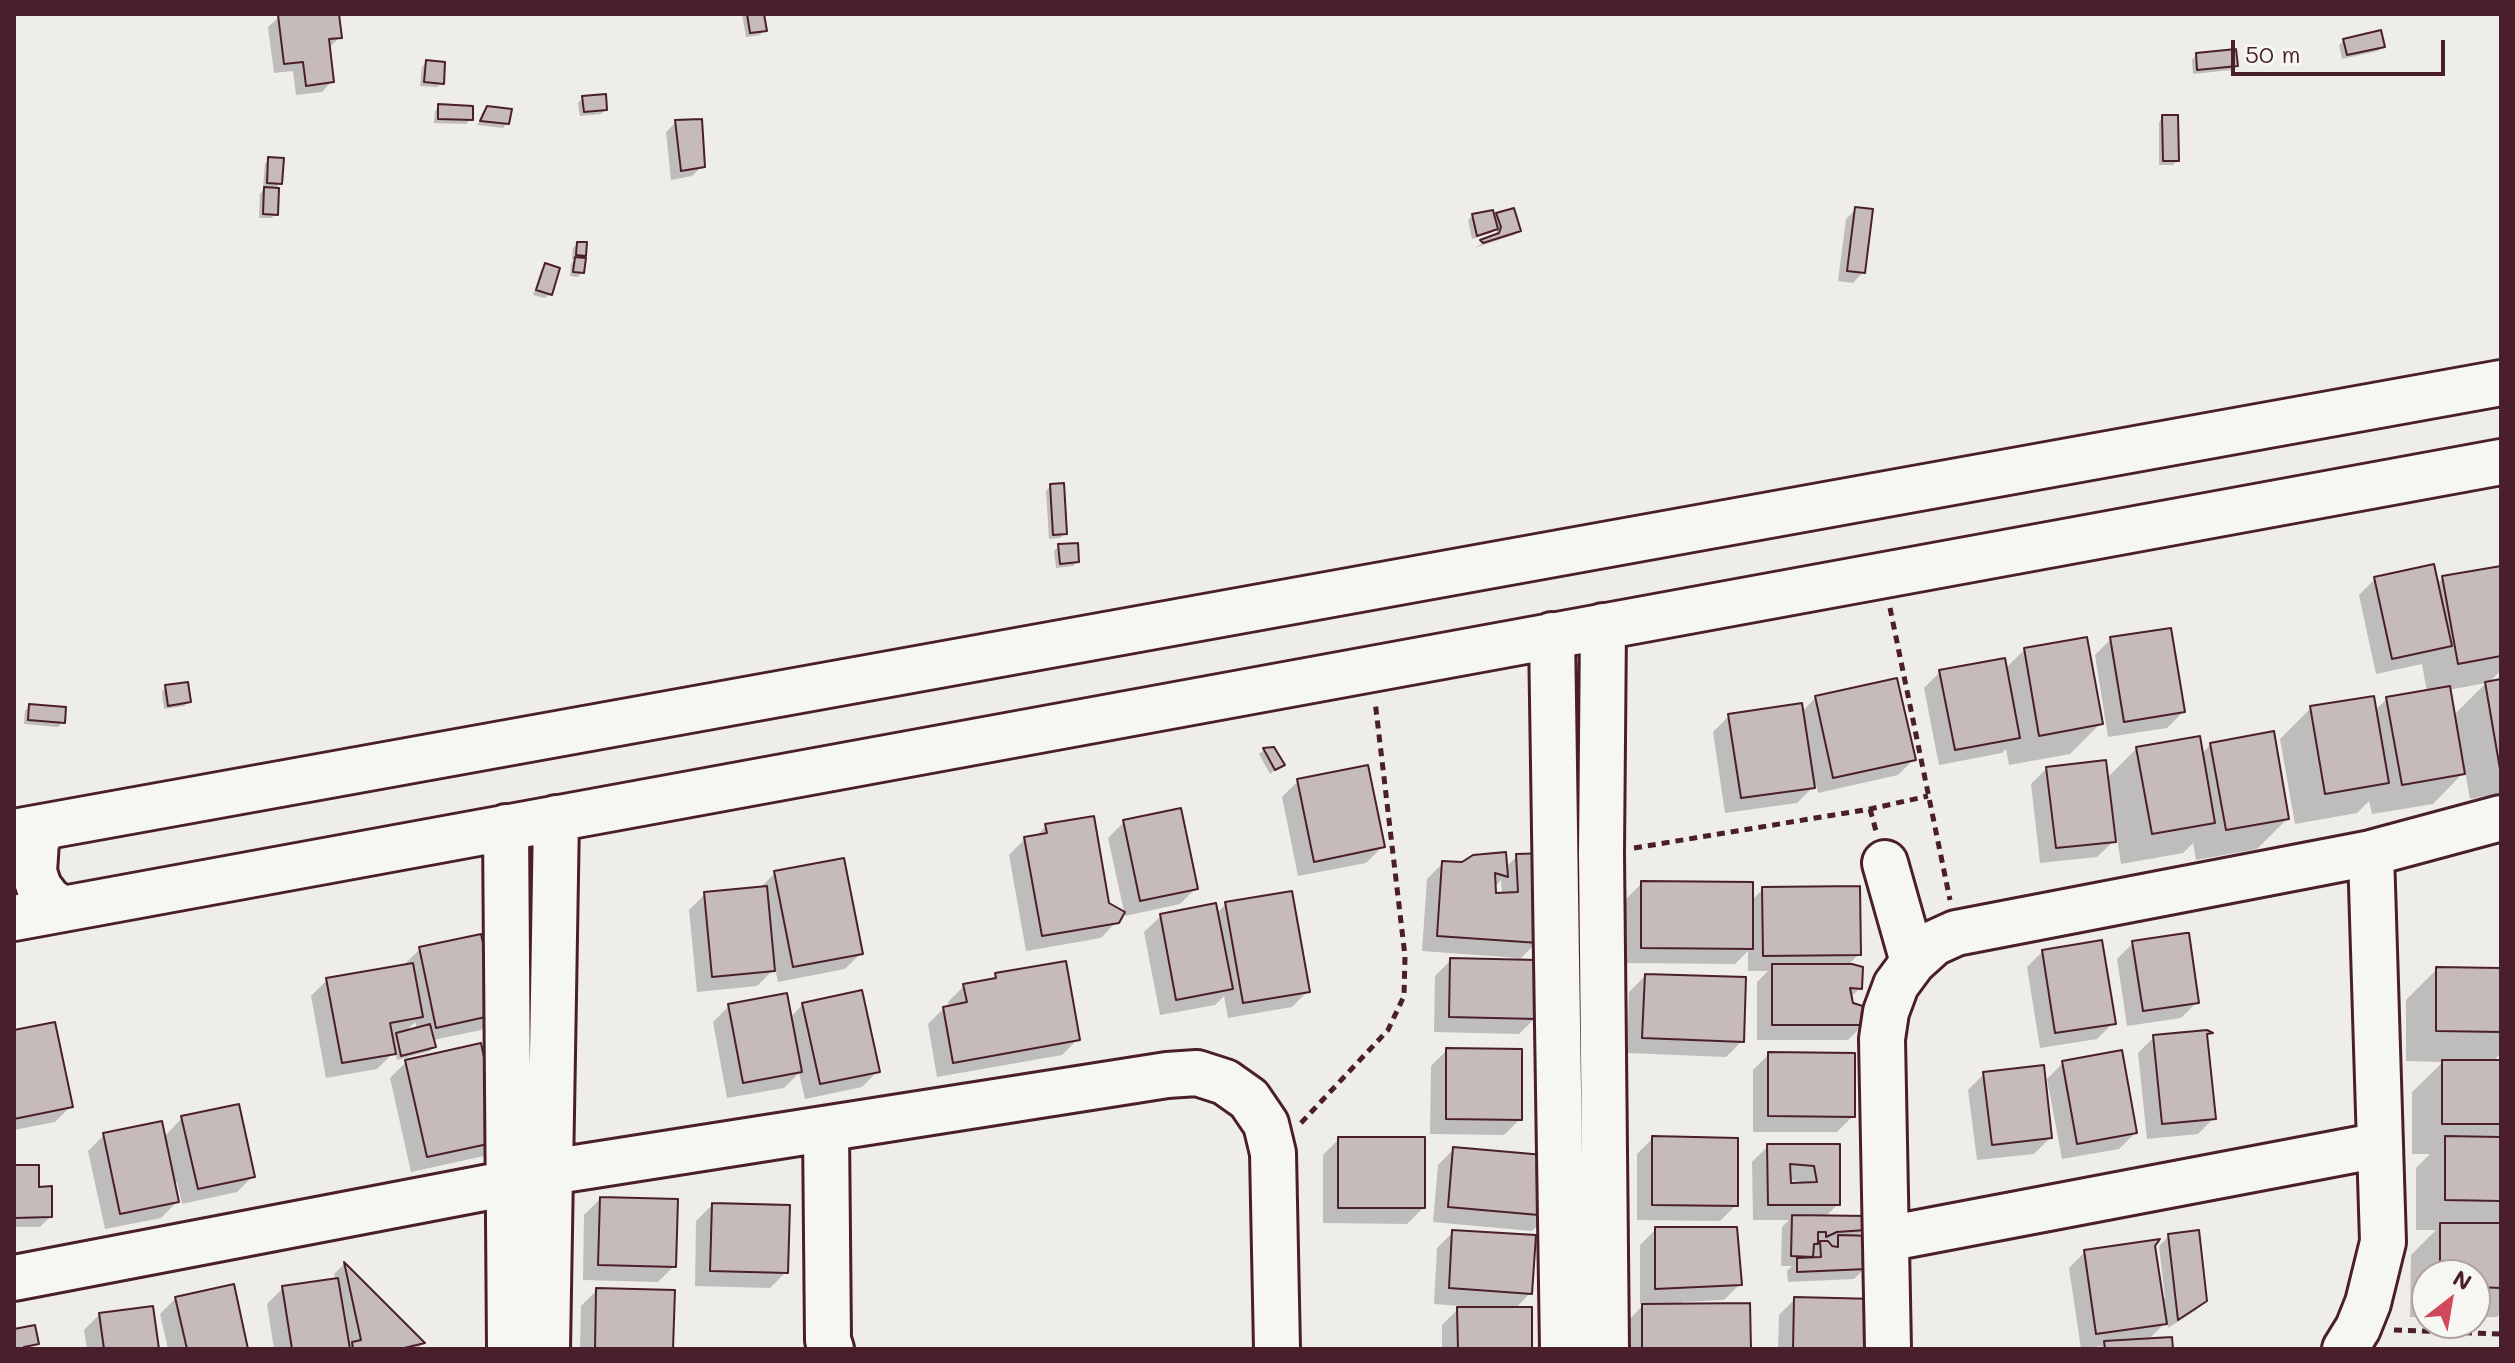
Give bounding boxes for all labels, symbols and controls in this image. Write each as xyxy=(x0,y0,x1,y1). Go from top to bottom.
scale bar xyxy=(2235,24,2449,74)
text: 50 m xyxy=(2245,38,2301,69)
north arrow xyxy=(2411,1259,2491,1339)
text: N xyxy=(2448,1263,2477,1296)

